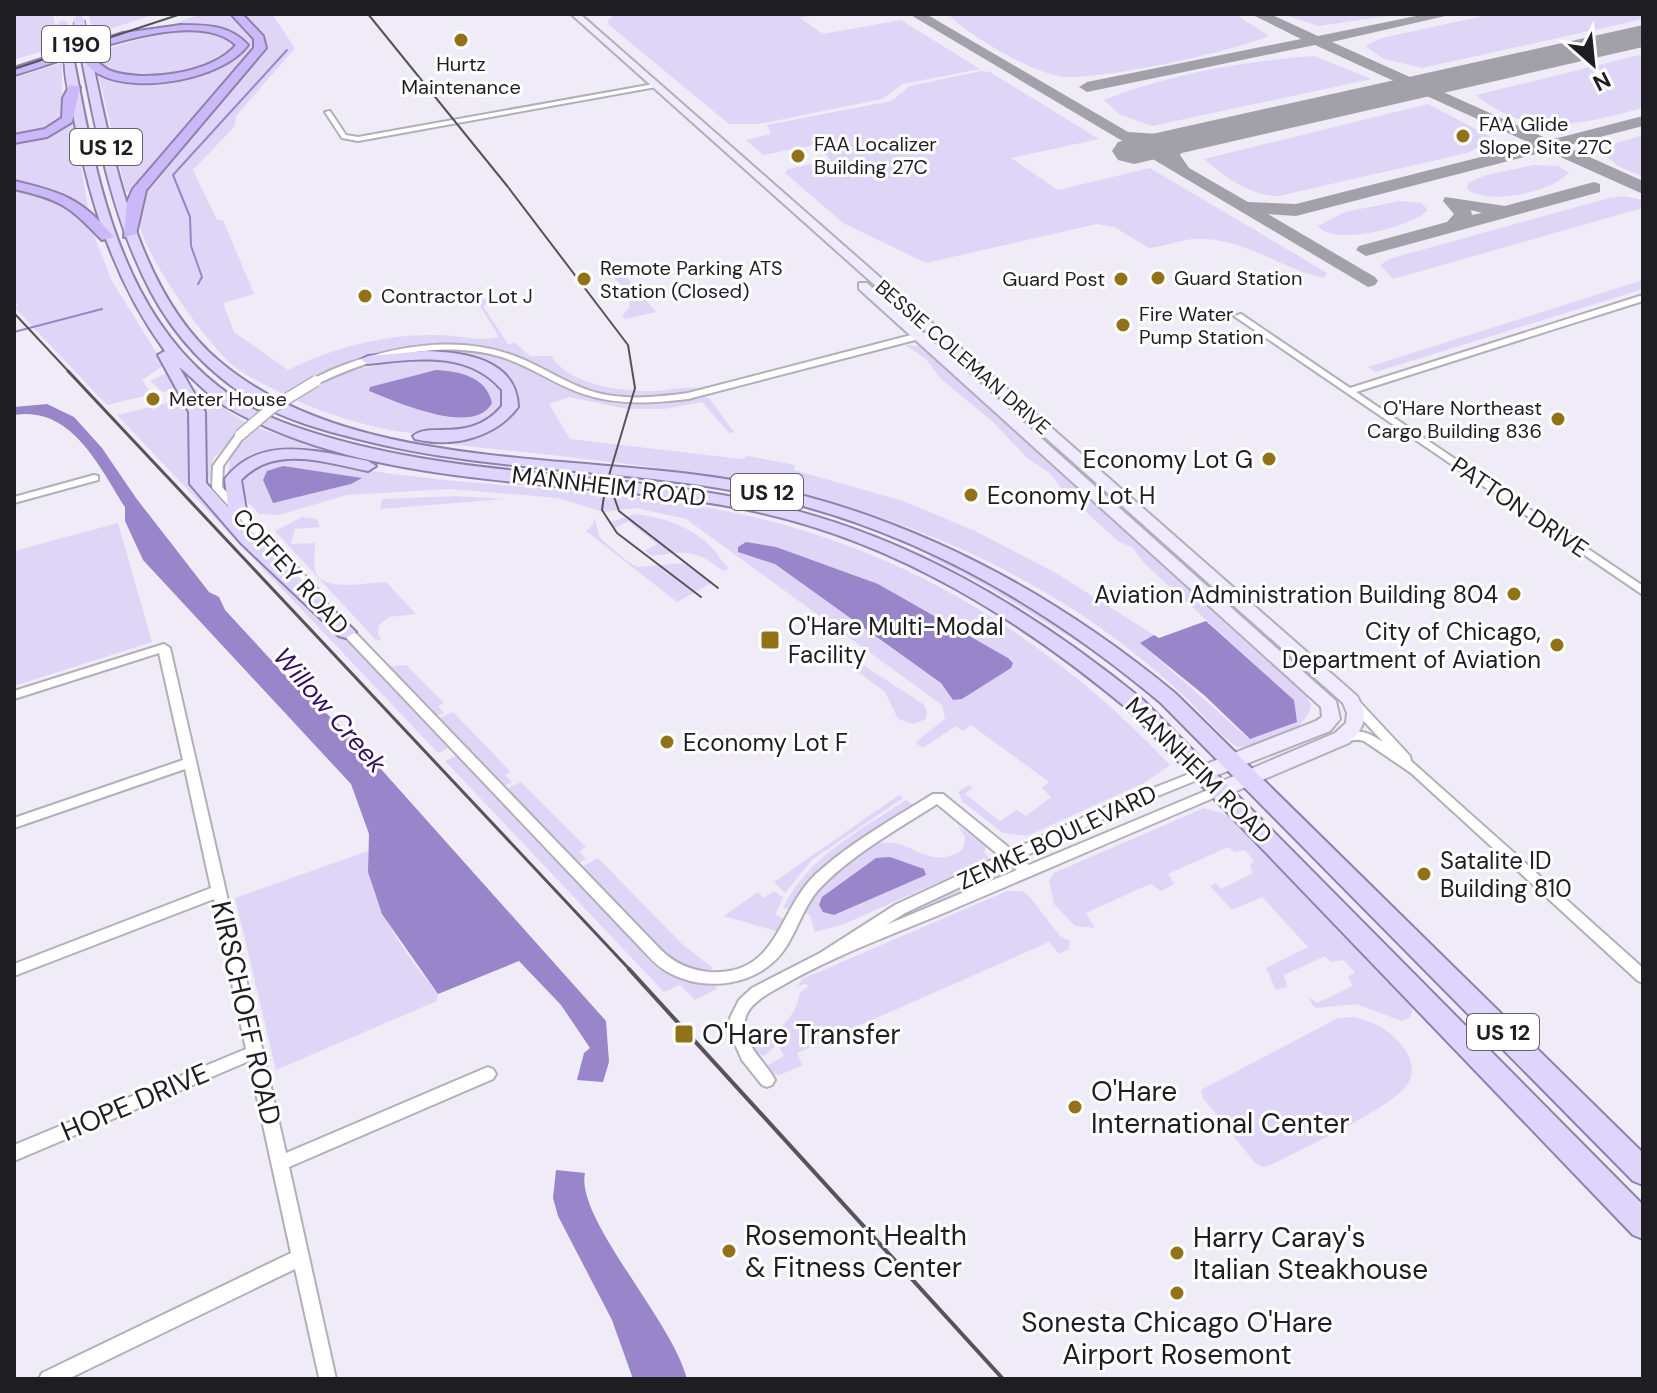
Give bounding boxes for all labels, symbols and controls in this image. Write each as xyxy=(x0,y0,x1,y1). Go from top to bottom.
north arrow xyxy=(1553,24,1633,104)
road number: I 190 xyxy=(42,26,110,62)
marker: Hurtz Maintenance xyxy=(452,31,470,49)
place label: Hurtz Maintenance xyxy=(401,51,521,100)
text: N xyxy=(1588,65,1616,98)
place label: FAA Glide Slope Site 27C xyxy=(1479,111,1612,160)
marker: FAA Glide Slope Site 27C xyxy=(1454,127,1472,145)
road number: US 12 xyxy=(70,129,142,165)
place label: FAA Localizer Building 27C xyxy=(814,131,937,180)
marker: FAA Localizer Building 27C xyxy=(789,147,807,165)
place label: Remote Parking ATS Station (Closed) xyxy=(600,255,783,304)
place label: Guard Station xyxy=(1174,265,1302,291)
place label: Guard Post xyxy=(1002,266,1105,292)
marker: Guard Station xyxy=(1149,269,1167,287)
marker: Remote Parking ATS Station (Closed) xyxy=(575,270,593,288)
marker: Guard Post xyxy=(1112,270,1130,288)
street label: BESSIE COLEMAN DRIVE xyxy=(870,274,1056,440)
place label: Contractor Lot J xyxy=(381,283,533,309)
marker: Contractor Lot J xyxy=(356,287,374,305)
place label: Fire Water Pump Station xyxy=(1139,301,1264,350)
marker: Fire Water Pump Station xyxy=(1114,316,1132,334)
place label: Meter House xyxy=(169,386,287,412)
marker: Meter House xyxy=(144,390,162,408)
place label: O'Hare Northeast Cargo Building 836 xyxy=(1367,395,1542,444)
marker: O'Hare Northeast Cargo Building 836 xyxy=(1549,410,1567,428)
place label: Economy Lot G xyxy=(1083,444,1253,475)
marker: Economy Lot G xyxy=(1260,450,1278,468)
street label: PATTON DRIVE xyxy=(1445,450,1595,564)
street label: MANNHEIM ROAD xyxy=(510,459,708,513)
road number: US 12 xyxy=(731,474,803,510)
place label: Economy Lot H xyxy=(987,480,1155,511)
marker: Economy Lot H xyxy=(962,486,980,504)
street label: COFFEY ROAD xyxy=(226,501,356,641)
place label: Aviation Administration Building 804 xyxy=(1094,579,1498,610)
marker: Aviation Administration Building 804 xyxy=(1505,585,1523,603)
place label: O'Hare Multi-Modal Facility xyxy=(788,611,1004,670)
place label: City of Chicago, Department of Aviation xyxy=(1282,616,1541,675)
marker: O'Hare Multi-Modal Facility xyxy=(759,629,781,651)
marker: City of Chicago, Department of Aviation xyxy=(1548,636,1566,654)
water label: Willow Creek xyxy=(266,640,394,781)
street label: MANNHEIM ROAD xyxy=(1119,690,1279,850)
place label: Economy Lot F xyxy=(683,727,848,758)
marker: Economy Lot F xyxy=(658,733,676,751)
street label: ZEMKE BOULEVARD xyxy=(953,777,1161,897)
place label: Satalite ID Building 810 xyxy=(1440,845,1572,904)
marker: Satalite ID Building 810 xyxy=(1415,865,1433,883)
street label: KIRSCHOFF ROAD xyxy=(202,897,290,1129)
road number: US 12 xyxy=(1467,1014,1539,1050)
place label: O'Hare Transfer xyxy=(702,1016,901,1053)
marker: O'Hare Transfer xyxy=(673,1023,695,1045)
street label: HOPE DRIVE xyxy=(55,1054,215,1150)
place label: O'Hare International Center xyxy=(1091,1073,1350,1142)
marker: O'Hare International Center xyxy=(1066,1098,1084,1116)
place label: Rosemont Health & Fitness Center xyxy=(745,1217,967,1286)
place label: Harry Caray's Italian Steakhouse xyxy=(1193,1219,1428,1288)
marker: Rosemont Health & Fitness Center xyxy=(720,1242,738,1260)
marker: Harry Caray's Italian Steakhouse xyxy=(1168,1244,1186,1262)
marker: Sonesta Chicago O'Hare Airport Rosemont xyxy=(1168,1284,1186,1302)
place label: Sonesta Chicago O'Hare Airport Rosemont xyxy=(1021,1304,1333,1373)

